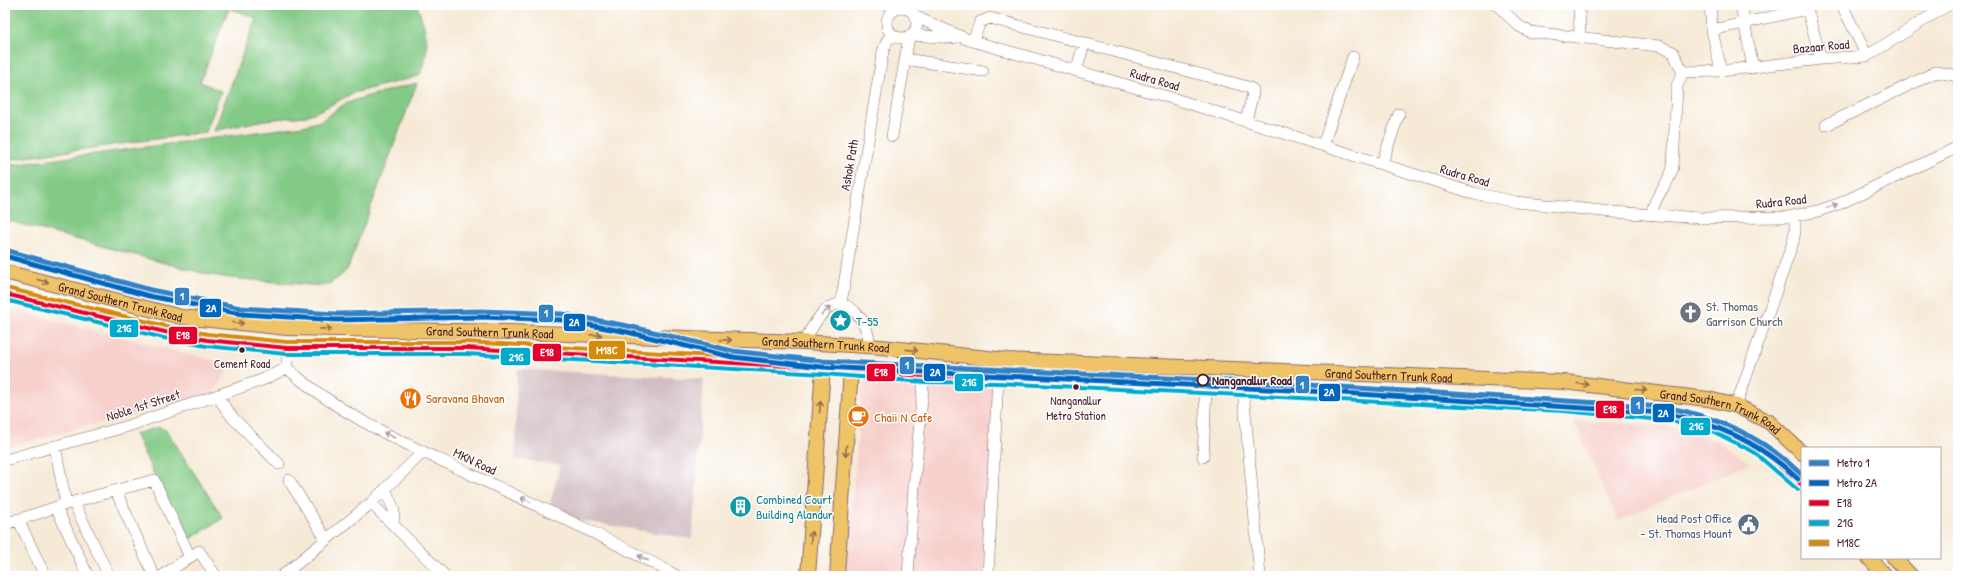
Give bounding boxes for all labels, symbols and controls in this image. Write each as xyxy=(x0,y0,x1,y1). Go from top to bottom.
street label: Bazaar Road xyxy=(1792,35,1850,57)
street label: Rudra Road xyxy=(1128,63,1182,95)
street label: Ashok Path xyxy=(836,137,862,192)
street label: Rudra Road xyxy=(1438,159,1492,191)
street label: Rudra Road xyxy=(1755,189,1807,213)
one-way arrow xyxy=(1826,201,1838,209)
street label: Grand Southern Trunk Road xyxy=(56,277,184,326)
one-way arrow xyxy=(36,278,49,286)
line badge: 1 xyxy=(174,287,190,306)
text: 1 xyxy=(180,289,184,303)
place label: St. Thomas Garrison Church xyxy=(1706,297,1783,330)
line badge: 2A xyxy=(199,298,222,318)
church icon: St. Thomas Garrison Church xyxy=(1678,300,1704,326)
text: 2A xyxy=(206,301,217,315)
line badge: 1 xyxy=(538,304,554,323)
text: 1 xyxy=(544,306,548,320)
one-way arrow xyxy=(821,306,831,315)
place icon: T-55 xyxy=(827,308,853,334)
place label: T-55 xyxy=(856,312,879,330)
line badge: 2A xyxy=(563,313,586,332)
text: 2A xyxy=(569,315,580,329)
line badge: 21G xyxy=(109,319,139,338)
one-way arrow xyxy=(231,319,244,327)
text: 21G xyxy=(117,321,132,335)
street label: Grand Southern Trunk Road xyxy=(426,322,554,343)
one-way arrow xyxy=(319,325,332,333)
line badge: E18 xyxy=(168,326,198,345)
text: E18 xyxy=(176,328,190,342)
one-way arrow xyxy=(589,331,602,339)
street label: Grand Southern Trunk Road xyxy=(761,332,890,357)
one-way arrow xyxy=(719,336,732,343)
line badge: M18C xyxy=(588,340,626,360)
line badge: E18 xyxy=(532,343,562,362)
text: M18C xyxy=(596,343,618,357)
marker: Cement Road xyxy=(237,345,247,355)
text: E18 xyxy=(540,345,554,359)
line badge: 21G xyxy=(500,347,531,366)
one-way arrow xyxy=(905,347,918,354)
text: 21G xyxy=(509,350,524,364)
place label: Cement Road xyxy=(214,355,270,372)
line badge: 1 xyxy=(899,356,915,375)
text: 1 xyxy=(905,358,909,372)
line badge: E18 xyxy=(866,363,896,382)
line badge: 2A xyxy=(923,363,946,382)
street label: Grand Southern Trunk Road xyxy=(1324,364,1453,387)
text: E18 xyxy=(874,365,888,379)
text: 2A xyxy=(930,365,941,379)
place label: Nanganallur Road xyxy=(1212,371,1293,390)
line badge: 21G xyxy=(954,373,984,392)
marker: Nanganallur Road xyxy=(1196,373,1210,387)
text: 21G xyxy=(962,375,977,389)
line badge: 1 xyxy=(1295,375,1310,394)
text: 1 xyxy=(1300,378,1304,392)
one-way arrow xyxy=(1576,381,1589,388)
marker: Nanganallur Metro Station xyxy=(1071,382,1081,392)
line badge: 2A xyxy=(1318,383,1341,402)
street label: Noble 1st Street xyxy=(104,384,183,425)
street label: Grand Southern Trunk Road xyxy=(1659,384,1785,438)
restaurant icon: Saravana Bhavan xyxy=(398,385,424,411)
text: 2A xyxy=(1324,385,1335,399)
one-way arrow xyxy=(1634,386,1647,394)
place label: Saravana Bhavan xyxy=(426,389,505,407)
place label: Nanganallur Metro Station xyxy=(1046,392,1106,424)
line badge: 1 xyxy=(1630,396,1645,415)
text: 1 xyxy=(1636,398,1640,412)
line badge: E18 xyxy=(1595,400,1625,419)
one-way arrow xyxy=(817,401,824,414)
text: E18 xyxy=(1603,402,1617,416)
line badge: 2A xyxy=(1652,403,1675,423)
cafe icon: Chaii N Cafe xyxy=(846,404,872,430)
text: 2A xyxy=(1658,406,1669,420)
place label: Chaii N Cafe xyxy=(874,408,932,426)
line badge: 21G xyxy=(1680,417,1711,436)
text: 21G xyxy=(1689,419,1704,433)
one-way arrow xyxy=(383,431,395,438)
street label: MKN Road xyxy=(450,443,500,479)
one-way arrow xyxy=(842,444,849,457)
legend xyxy=(1801,447,1941,559)
text: Metro 1 xyxy=(1837,454,1870,471)
text: Metro 2A xyxy=(1837,474,1877,491)
place label: Combined Court Building Alandur xyxy=(756,490,833,523)
building icon: Combined Court Building Alandur xyxy=(727,493,753,519)
text: E18 xyxy=(1837,494,1852,511)
one-way arrow xyxy=(520,496,532,503)
place label: Head Post Office - St. Thomas Mount xyxy=(1640,509,1733,542)
public building icon: Head Post Office - St. Thomas Mount xyxy=(1735,512,1761,538)
text: 21G xyxy=(1837,514,1853,531)
one-way arrow xyxy=(808,531,815,544)
text: M18C xyxy=(1837,534,1861,551)
one-way arrow xyxy=(637,554,649,561)

